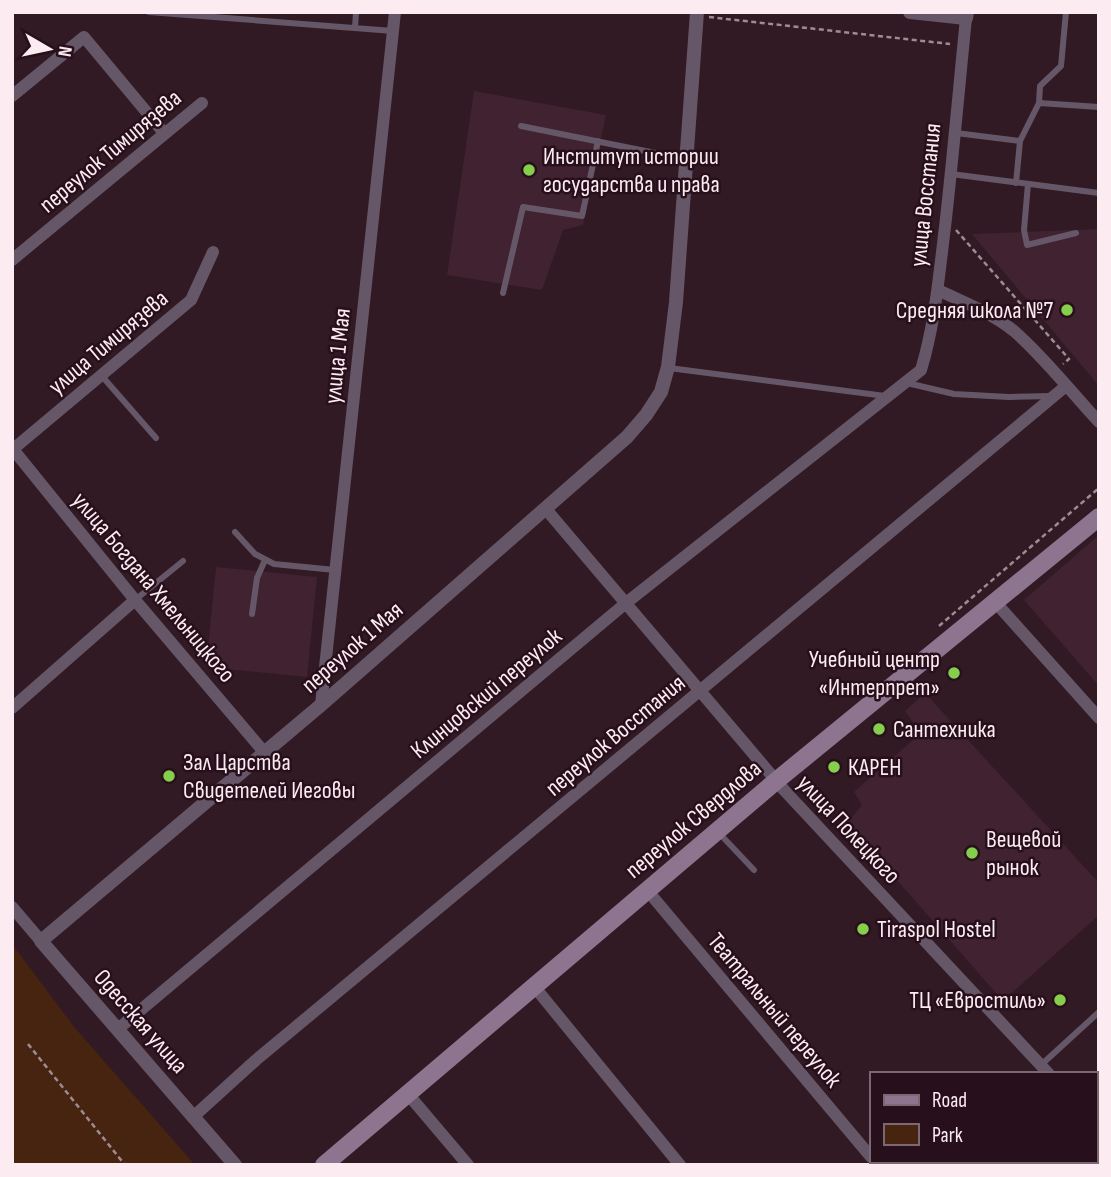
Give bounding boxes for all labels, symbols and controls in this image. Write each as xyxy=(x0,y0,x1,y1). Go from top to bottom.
north arrow xyxy=(14,14,84,84)
text: N xyxy=(52,45,76,58)
street label: переулок Тимирязева xyxy=(33,84,187,219)
street label: улица Восстания xyxy=(904,122,947,268)
place label: Институт истории государства и права xyxy=(543,142,720,199)
marker: Институт истории государства и права xyxy=(521,162,537,178)
street label: улица Тимирязева xyxy=(43,284,174,401)
place label: Средняя школа №7 xyxy=(896,296,1053,325)
marker: Средняя школа №7 xyxy=(1059,302,1075,318)
street label: улица 1 Мая xyxy=(318,307,357,405)
street label: улица Богдана Хмельницкого xyxy=(66,486,242,688)
street label: переулок 1 Мая xyxy=(296,595,409,699)
street label: Клинцовский переулок xyxy=(405,621,568,765)
place label: Учебный центр «Интерпрет» xyxy=(809,645,940,702)
marker: Учебный центр «Интерпрет» xyxy=(946,665,962,681)
street label: переулок Восстания xyxy=(539,668,691,802)
place label: Сантехника xyxy=(893,715,996,744)
marker: Сантехника xyxy=(871,721,887,737)
place label: Зал Царства Свидетелей Иеговы xyxy=(183,748,355,805)
place label: КАРЕН xyxy=(848,753,902,782)
street label: переулок Свердлова xyxy=(619,754,767,885)
marker: КАРЕН xyxy=(826,759,842,775)
marker: Зал Царства Свидетелей Иеговы xyxy=(161,768,177,784)
street label: улица Полецкого xyxy=(791,769,907,890)
place label: Вещевой рынок xyxy=(986,825,1061,882)
marker: Вещевой рынок xyxy=(964,845,980,861)
place label: Tiraspol Hostel xyxy=(877,915,996,944)
marker: Tiraspol Hostel xyxy=(855,921,871,937)
street label: Театральный переулок xyxy=(701,927,848,1094)
street label: Одесская улица xyxy=(87,963,194,1079)
place label: ТЦ «Евростиль» xyxy=(909,986,1046,1015)
marker: ТЦ «Евростиль» xyxy=(1052,992,1068,1008)
legend xyxy=(870,1072,1097,1163)
text: Road xyxy=(932,1088,967,1113)
text: Park xyxy=(932,1123,963,1148)

